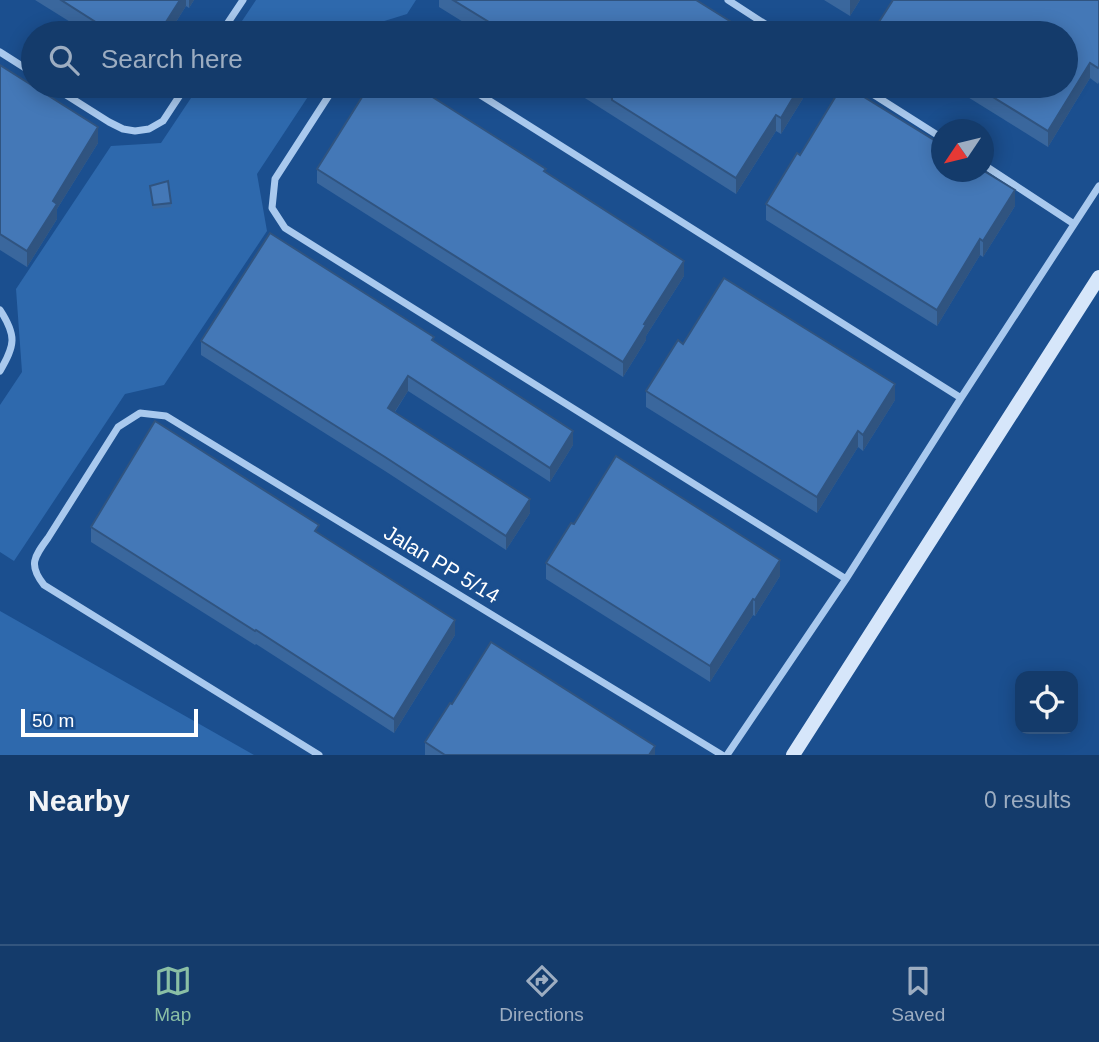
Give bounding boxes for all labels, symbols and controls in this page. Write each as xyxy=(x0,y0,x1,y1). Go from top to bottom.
search box xyxy=(21,21,1078,98)
icon: search xyxy=(45,41,83,79)
text: Search here xyxy=(101,44,243,74)
north arrow xyxy=(931,119,994,182)
street label: Jalan PP 5/14 xyxy=(380,521,504,608)
map controls xyxy=(1015,671,1078,734)
button: locate xyxy=(1015,671,1078,734)
scale bar xyxy=(21,706,198,738)
text: 50 m xyxy=(32,710,74,731)
text: Nearby xyxy=(28,784,130,817)
text: 0 results xyxy=(984,787,1071,813)
tab: Map xyxy=(154,962,192,1026)
tab: Directions xyxy=(499,962,584,1026)
tab: Saved xyxy=(891,962,945,1026)

